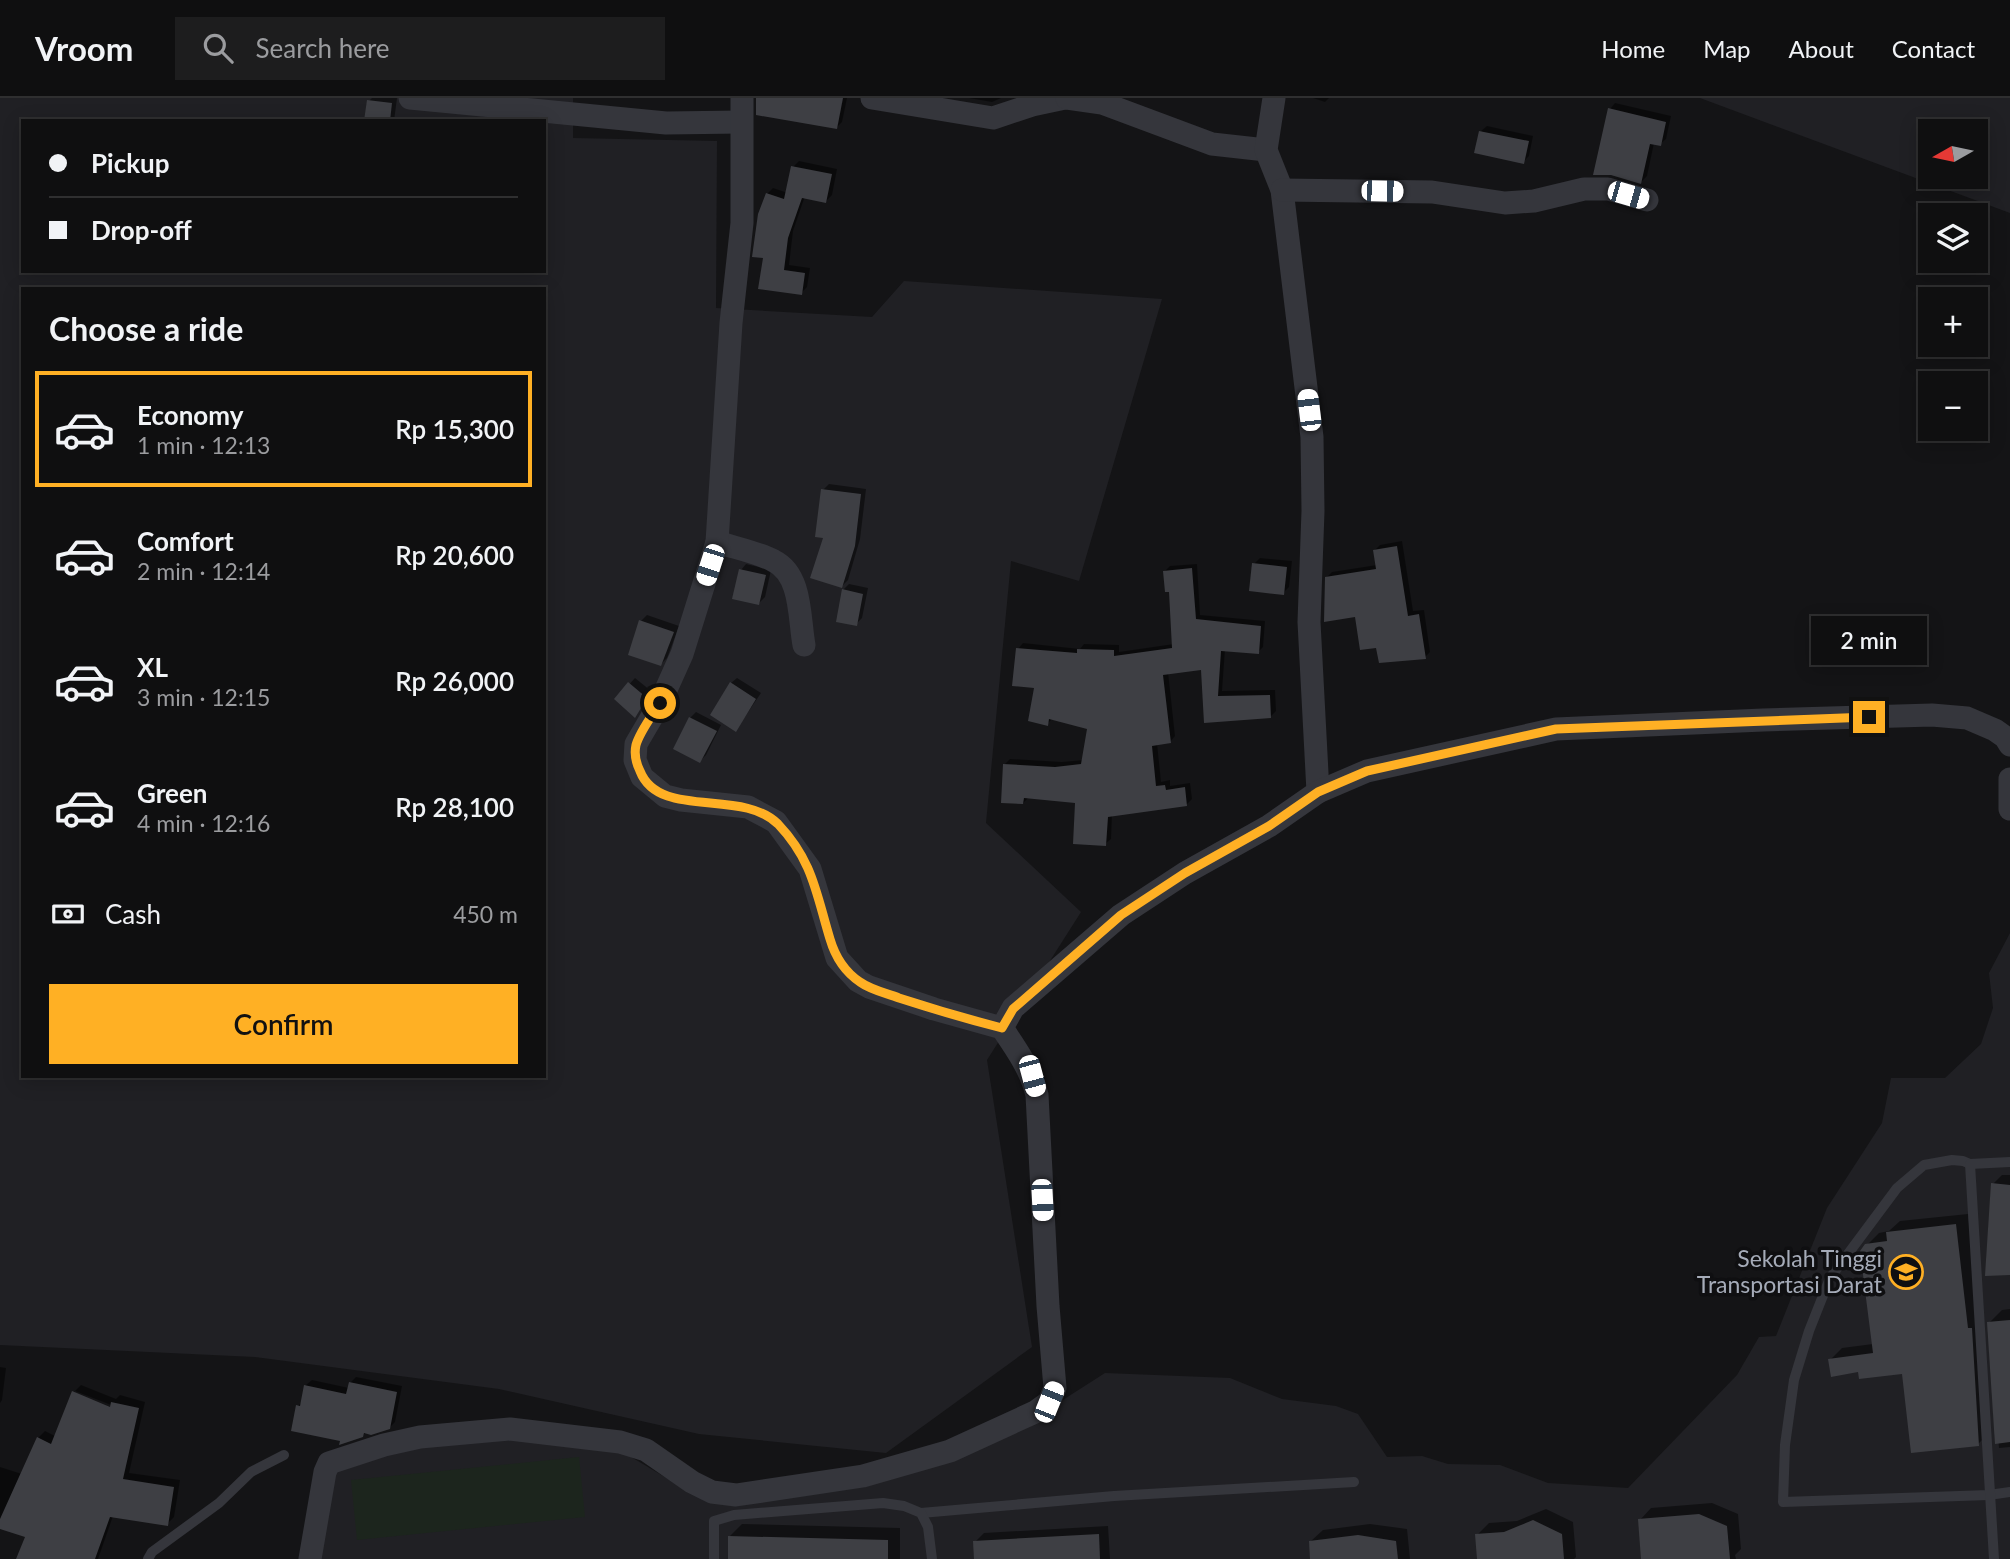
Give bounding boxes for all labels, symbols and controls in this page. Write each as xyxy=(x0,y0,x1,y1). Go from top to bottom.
search box xyxy=(175,17,665,80)
text: Vroom xyxy=(35,28,133,68)
icon: search xyxy=(199,29,237,67)
text: Search here xyxy=(255,32,390,64)
text: Home xyxy=(1601,34,1665,63)
text: Map xyxy=(1703,34,1751,63)
text: About xyxy=(1789,34,1854,63)
text: Contact xyxy=(1892,34,1975,63)
north arrow xyxy=(1918,119,1988,189)
map controls xyxy=(1918,119,1988,441)
text: Pickup xyxy=(91,147,170,179)
car xyxy=(1605,179,1652,211)
car xyxy=(1361,180,1404,202)
button: layers xyxy=(1918,203,1988,273)
text: Drop-off xyxy=(91,214,192,246)
button: + xyxy=(1918,287,1988,357)
text: Choose a ride xyxy=(49,309,243,348)
button: − xyxy=(1918,371,1988,441)
car xyxy=(1297,388,1322,432)
icon: car xyxy=(53,398,116,461)
text: Economy xyxy=(137,399,243,431)
text: Rp 15,300 xyxy=(395,413,514,445)
text: 1 min · 12:13 xyxy=(137,431,270,459)
icon: car xyxy=(53,524,116,587)
text: Comfort xyxy=(137,525,234,557)
text: Rp 20,600 xyxy=(395,539,514,571)
car xyxy=(694,542,727,588)
text: 2 min · 12:14 xyxy=(137,557,270,585)
callout: 2 min xyxy=(1811,616,1927,664)
text: 2 min xyxy=(1841,626,1897,654)
icon: car xyxy=(53,650,116,713)
text: XL xyxy=(137,651,168,683)
text: Rp 26,000 xyxy=(395,665,514,697)
text: 3 min · 12:15 xyxy=(137,683,270,711)
route start xyxy=(644,687,676,719)
route end xyxy=(1853,701,1885,733)
icon: car xyxy=(53,776,116,839)
text: Green xyxy=(137,777,207,809)
text: Rp 28,100 xyxy=(395,791,514,823)
text: 4 min · 12:16 xyxy=(137,809,270,837)
icon: cash xyxy=(49,895,87,933)
text: Cash xyxy=(105,898,161,930)
text: 450 m xyxy=(453,900,518,928)
button: Confirm xyxy=(49,984,518,1064)
car xyxy=(1017,1053,1048,1099)
car xyxy=(1031,1178,1054,1222)
place label: Sekolah Tinggi Transportasi Darat xyxy=(1697,1244,1883,1298)
school or university icon: Sekolah Tinggi Transportasi Darat xyxy=(1887,1253,1925,1291)
car xyxy=(1032,1379,1067,1425)

